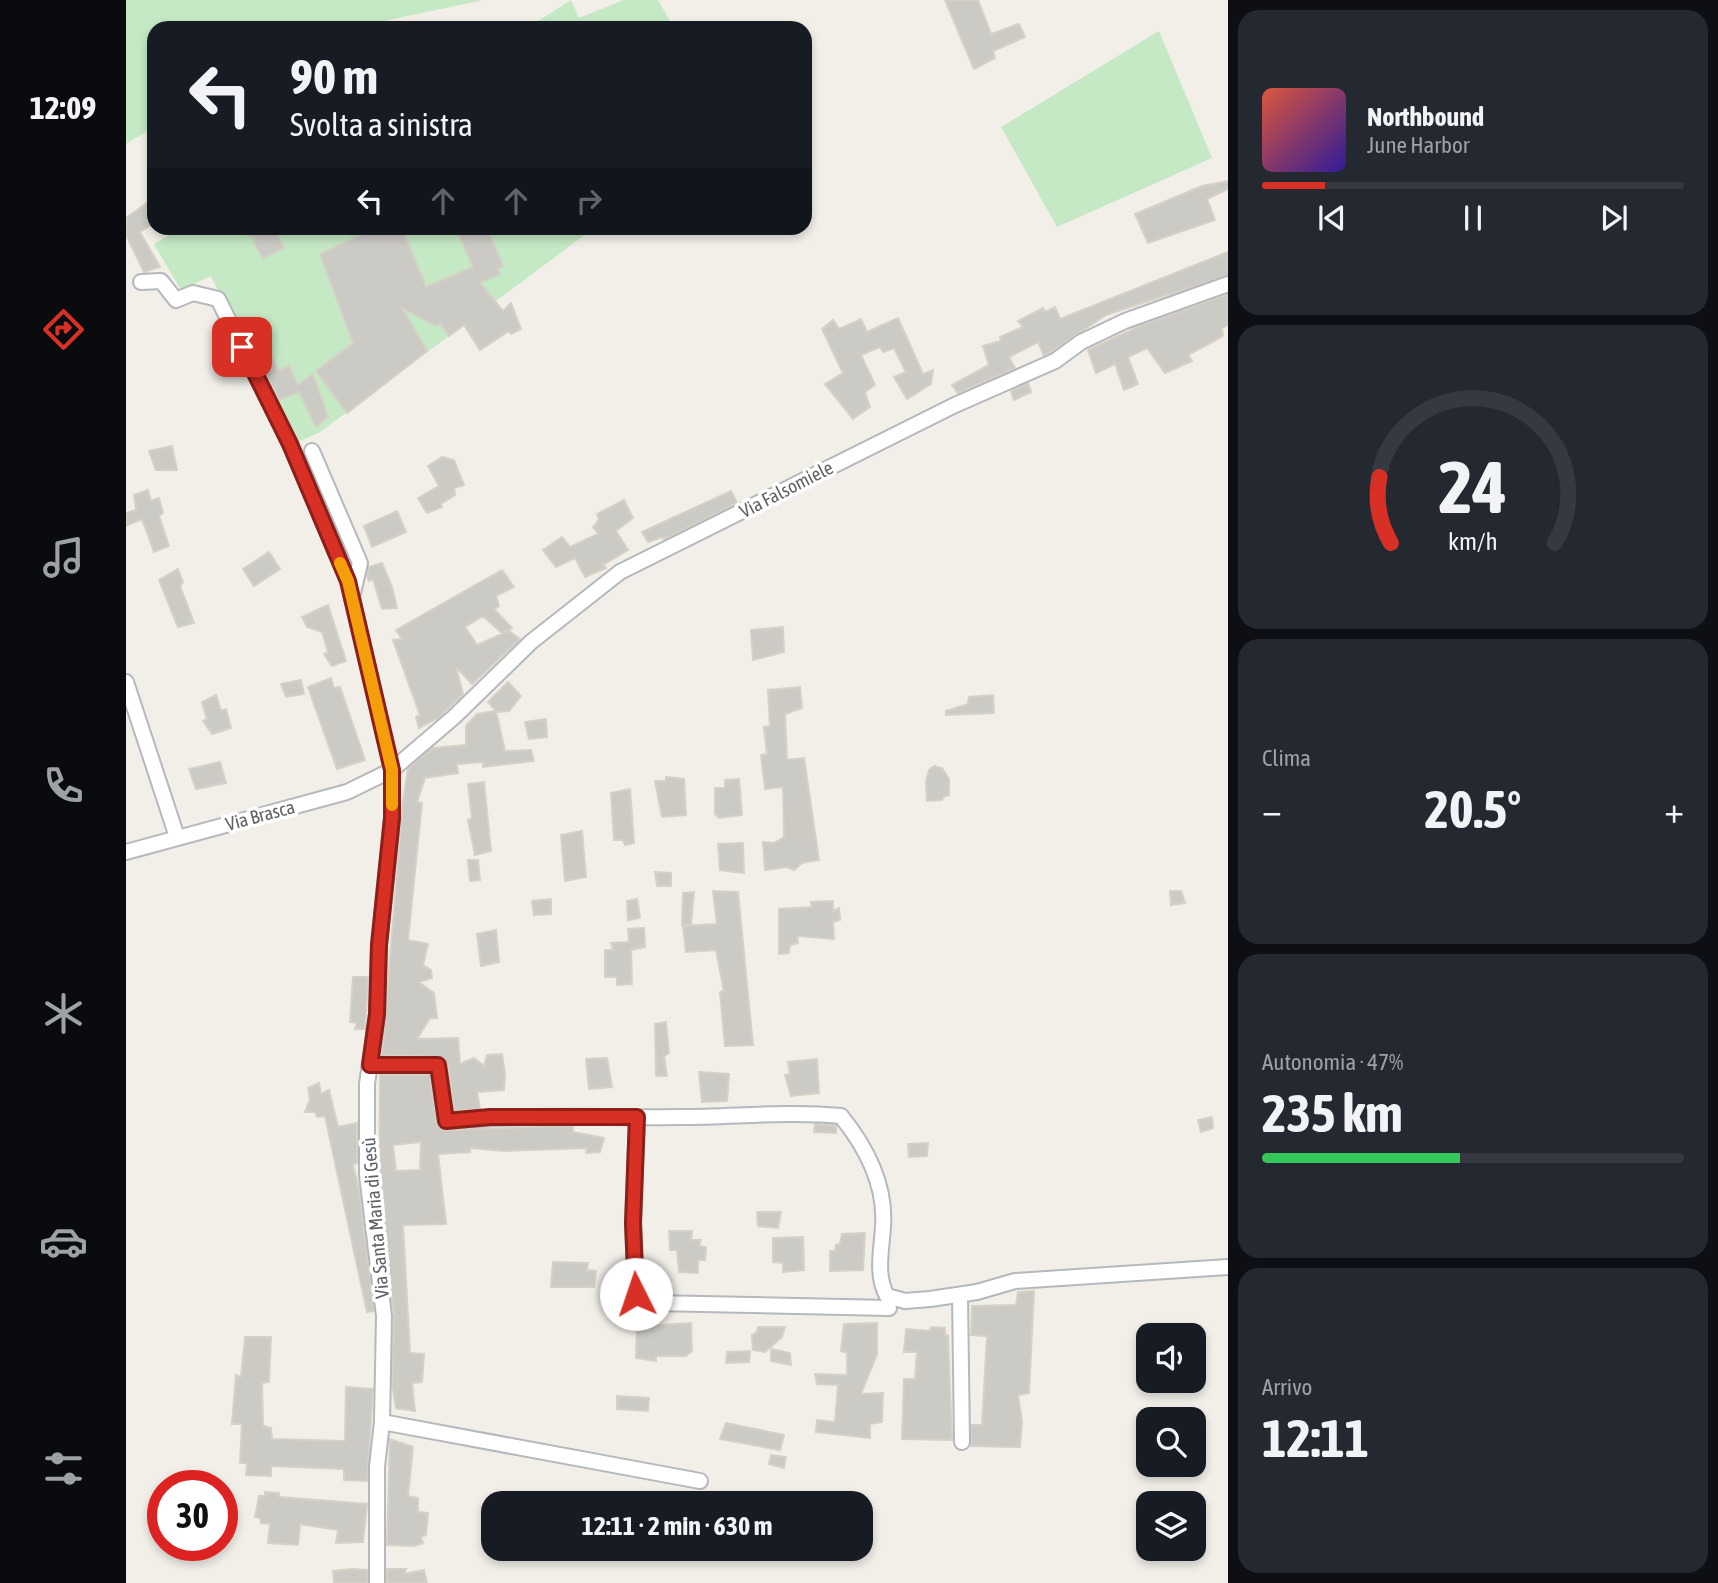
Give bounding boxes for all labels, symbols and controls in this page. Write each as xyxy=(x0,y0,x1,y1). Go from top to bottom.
text: 90 m xyxy=(290,48,378,104)
icon: left xyxy=(175,49,266,140)
text: 12:09 xyxy=(30,89,96,126)
text: Northbound xyxy=(1367,102,1484,132)
text: Svolta a sinistra xyxy=(290,106,473,143)
text: June Harbor xyxy=(1367,132,1470,158)
icon: left xyxy=(351,182,389,220)
icon: ahead xyxy=(424,182,462,220)
icon: ahead xyxy=(497,182,535,220)
icon: right xyxy=(570,182,608,220)
icon: previous xyxy=(1313,199,1351,237)
icon: pause xyxy=(1454,199,1492,237)
icon: next xyxy=(1595,199,1633,237)
icon: directions xyxy=(39,305,88,354)
pin xyxy=(212,317,272,377)
icon: arrive xyxy=(223,328,261,366)
text: 24 xyxy=(1439,445,1507,528)
street label: Via Falsomiele xyxy=(736,456,836,522)
text: km/h xyxy=(1448,527,1498,555)
icon: music xyxy=(39,533,88,582)
text: Clima xyxy=(1262,745,1311,771)
icon: phone xyxy=(39,761,88,810)
text: 20.5° xyxy=(1425,779,1521,839)
text: − xyxy=(1262,788,1282,831)
text: + xyxy=(1664,788,1684,831)
street label: Via Brasca xyxy=(223,795,297,835)
icon: climate xyxy=(39,989,88,1038)
text: Autonomia · 47% xyxy=(1262,1049,1403,1075)
text: 235 km xyxy=(1262,1083,1403,1143)
street label: Via Santa Maria di Gesù xyxy=(357,1137,393,1299)
icon: car xyxy=(39,1217,88,1266)
position arrow xyxy=(599,1257,673,1331)
map controls xyxy=(1136,1323,1206,1561)
button: sound xyxy=(1136,1323,1206,1393)
text: Arrivo xyxy=(1262,1374,1312,1400)
button: search xyxy=(1136,1407,1206,1477)
text: 12:11 xyxy=(1262,1408,1369,1468)
icon: filters xyxy=(39,1444,88,1493)
speed limit sign: 30 xyxy=(147,1470,238,1561)
button: layers xyxy=(1136,1491,1206,1561)
text: 12:11 · 2 min · 630 m xyxy=(582,1511,772,1541)

